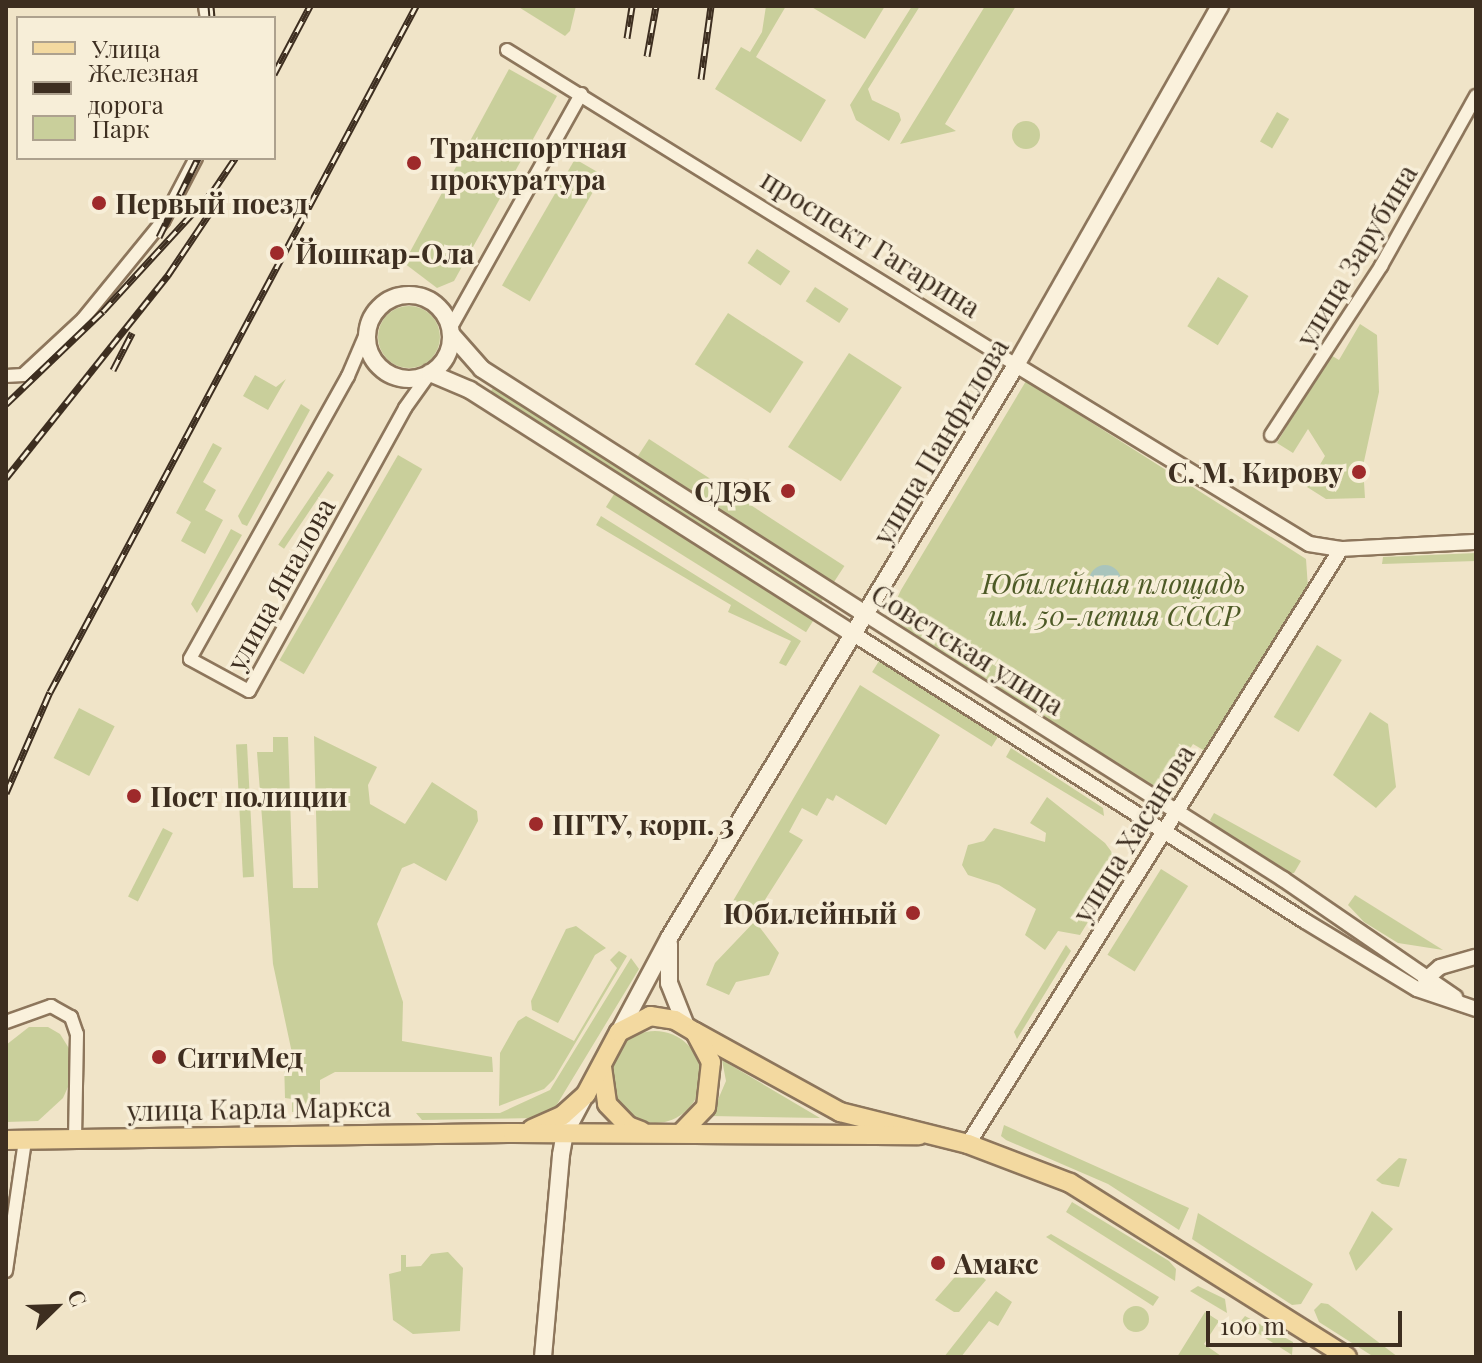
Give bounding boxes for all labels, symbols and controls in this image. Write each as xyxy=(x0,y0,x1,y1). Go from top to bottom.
legend xyxy=(16,16,276,160)
text: Улица xyxy=(92,32,161,64)
text: Железная дорога xyxy=(88,56,199,120)
text: Парк xyxy=(92,112,150,144)
place label: Транспортная прокуратура xyxy=(430,130,627,196)
marker: Транспортная прокуратура xyxy=(405,154,423,172)
street label: улица Зарубина xyxy=(1288,158,1424,352)
street label: проспект Гагарина xyxy=(755,162,987,324)
place label: Первый поезд xyxy=(115,186,308,220)
marker: Первый поезд xyxy=(90,194,108,212)
place label: Йошкар-Ола xyxy=(295,236,474,270)
marker: Йошкар-Ола xyxy=(266,242,288,264)
street label: улица Панфилова xyxy=(865,332,1015,550)
place label: С. М. Кирову xyxy=(1168,455,1343,489)
marker: С. М. Кирову xyxy=(1350,463,1368,481)
place label: СДЭК xyxy=(694,474,772,508)
marker: СДЭК xyxy=(779,482,797,500)
street label: улица Яналова xyxy=(219,492,341,676)
park label: Юбилейная площадь им. 50-летия СССР xyxy=(982,566,1246,632)
street label: Советская улица xyxy=(865,576,1071,722)
street label: улица Хасанова xyxy=(1065,738,1201,928)
place label: Пост полиции xyxy=(150,779,347,813)
marker: Пост полиции xyxy=(125,787,143,805)
place label: ПГТУ, корп. 3 xyxy=(552,807,734,841)
marker: ПГТУ, корп. 3 xyxy=(527,815,545,833)
place label: Юбилейный xyxy=(723,896,897,930)
marker: Юбилейный xyxy=(904,904,922,922)
place label: СитиМед xyxy=(177,1040,303,1074)
marker: СитиМед xyxy=(148,1046,170,1068)
street label: улица Карла Маркса xyxy=(127,1089,391,1127)
place label: Амакс xyxy=(954,1246,1039,1280)
marker: Амакс xyxy=(929,1254,947,1272)
north arrow xyxy=(16,1267,96,1347)
text: С xyxy=(61,1285,95,1311)
scale bar xyxy=(1210,1295,1406,1345)
text: 100 m xyxy=(1220,1309,1285,1341)

